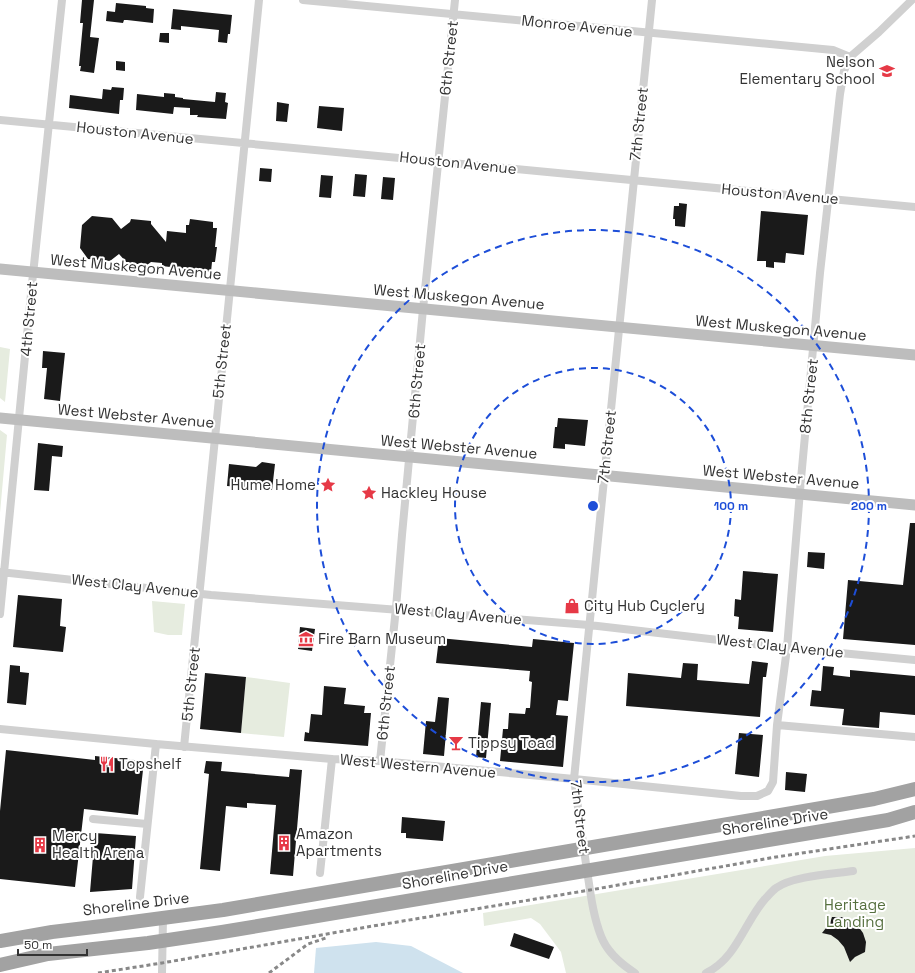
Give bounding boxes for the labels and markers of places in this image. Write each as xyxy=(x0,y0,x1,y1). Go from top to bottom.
place label: Nelson Elementary School xyxy=(739,52,875,88)
school or university icon: Nelson Elementary School xyxy=(878,62,896,80)
place label: Hume Home xyxy=(230,475,316,494)
place icon: Hume Home xyxy=(319,476,337,494)
place label: Hackley House xyxy=(381,483,487,502)
place icon: Hackley House xyxy=(360,484,378,502)
centre of rings xyxy=(586,499,600,513)
place label: City Hub Cyclery xyxy=(584,596,705,615)
shop icon: City Hub Cyclery xyxy=(563,597,581,615)
place label: Fire Barn Museum xyxy=(318,629,446,648)
museum icon: Fire Barn Museum xyxy=(297,630,315,648)
place label: Tippsy Toad xyxy=(468,733,555,752)
bar icon: Tippsy Toad xyxy=(447,734,465,752)
place label: Topshelf xyxy=(119,754,182,773)
restaurant icon: Topshelf xyxy=(98,755,116,773)
place label: Amazon Apartments xyxy=(296,824,382,860)
place label: Mercy Health Arena xyxy=(52,826,145,862)
building icon: Amazon Apartments xyxy=(275,834,293,852)
building icon: Mercy Health Arena xyxy=(31,836,49,854)

